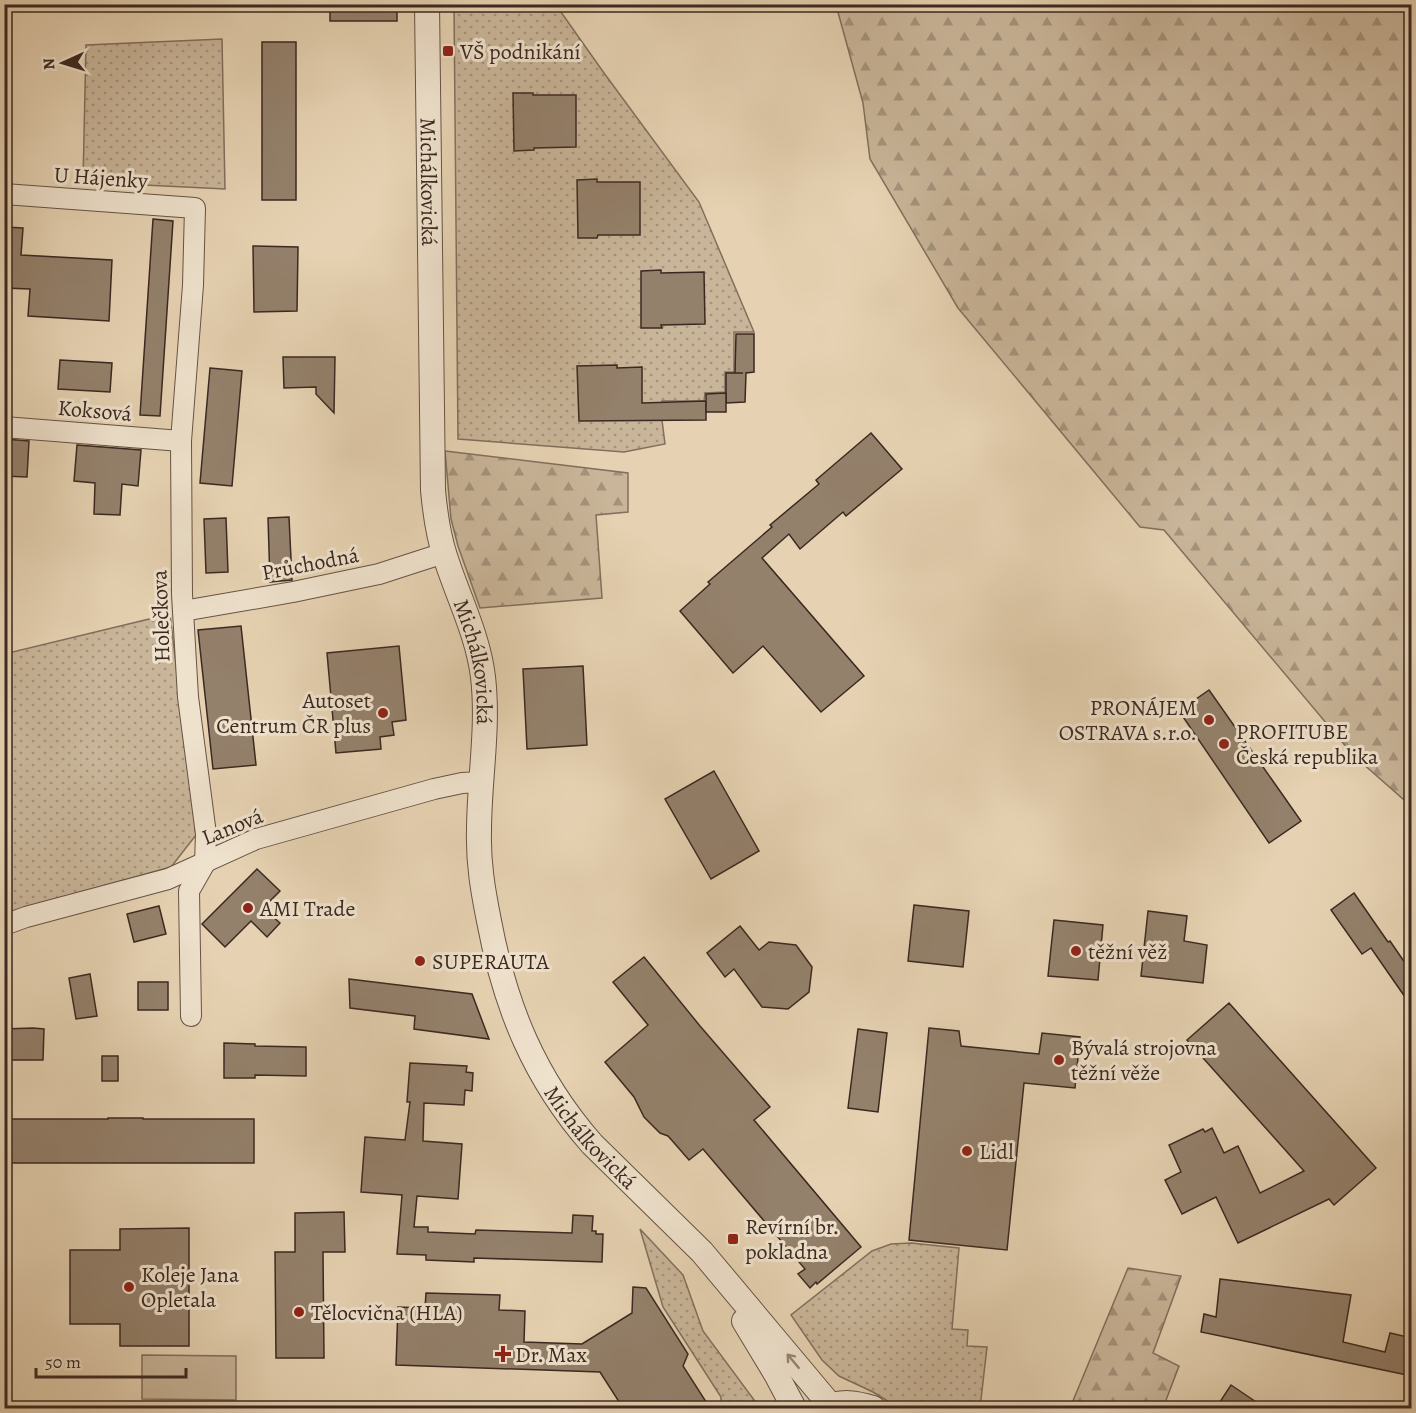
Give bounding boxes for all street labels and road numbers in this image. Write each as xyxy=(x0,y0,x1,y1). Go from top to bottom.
street label: Michálkovická xyxy=(412,118,444,247)
street label: U Hájenky xyxy=(53,160,149,196)
street label: Koksová xyxy=(57,393,134,429)
street label: Průchodná xyxy=(259,540,362,588)
street label: Holečkova xyxy=(144,569,178,663)
street label: Michálkovická xyxy=(446,595,499,726)
street label: Lanová xyxy=(197,801,268,853)
street label: Michálkovická xyxy=(537,1080,644,1197)

